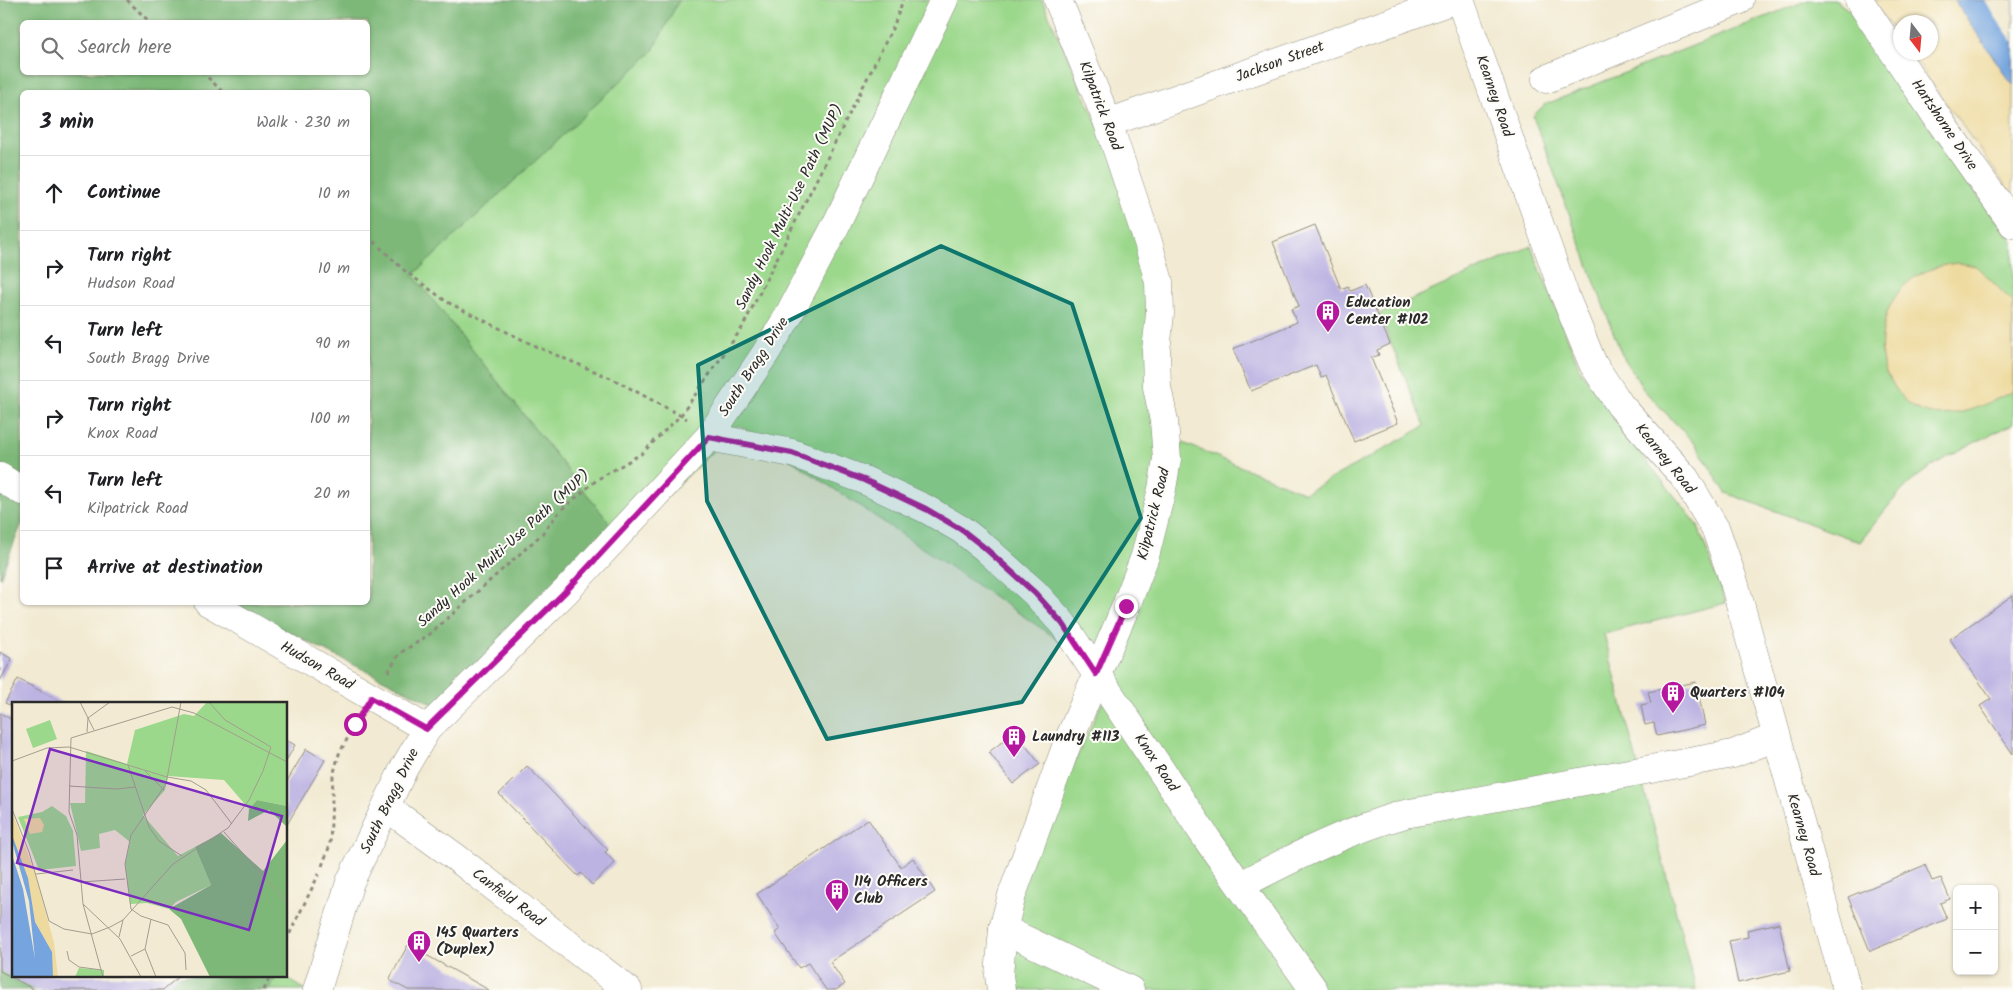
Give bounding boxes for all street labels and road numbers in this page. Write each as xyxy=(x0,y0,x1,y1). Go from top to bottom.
street label: Jackson Street xyxy=(1232,35,1328,89)
street label: Kearney Road xyxy=(1469,52,1519,141)
street label: Kilpatrick Road xyxy=(1072,58,1128,155)
street label: Hartshorne Drive xyxy=(1904,74,1984,176)
street label: Sandy Hook Multi-Use Path (MUP) xyxy=(730,100,850,314)
street label: South Bragg Drive xyxy=(713,312,796,422)
street label: Kearney Road xyxy=(1629,418,1702,500)
street label: Sandy Hook Multi-Use Path (MUP) xyxy=(412,464,596,634)
street label: Kilpatrick Road xyxy=(1131,465,1177,563)
street label: Hudson Road xyxy=(275,635,359,697)
street label: Knox Road xyxy=(1128,729,1185,798)
street label: South Bragg Drive xyxy=(354,744,426,858)
street label: Kearney Road xyxy=(1780,791,1826,880)
street label: Canfield Road xyxy=(466,863,550,934)

